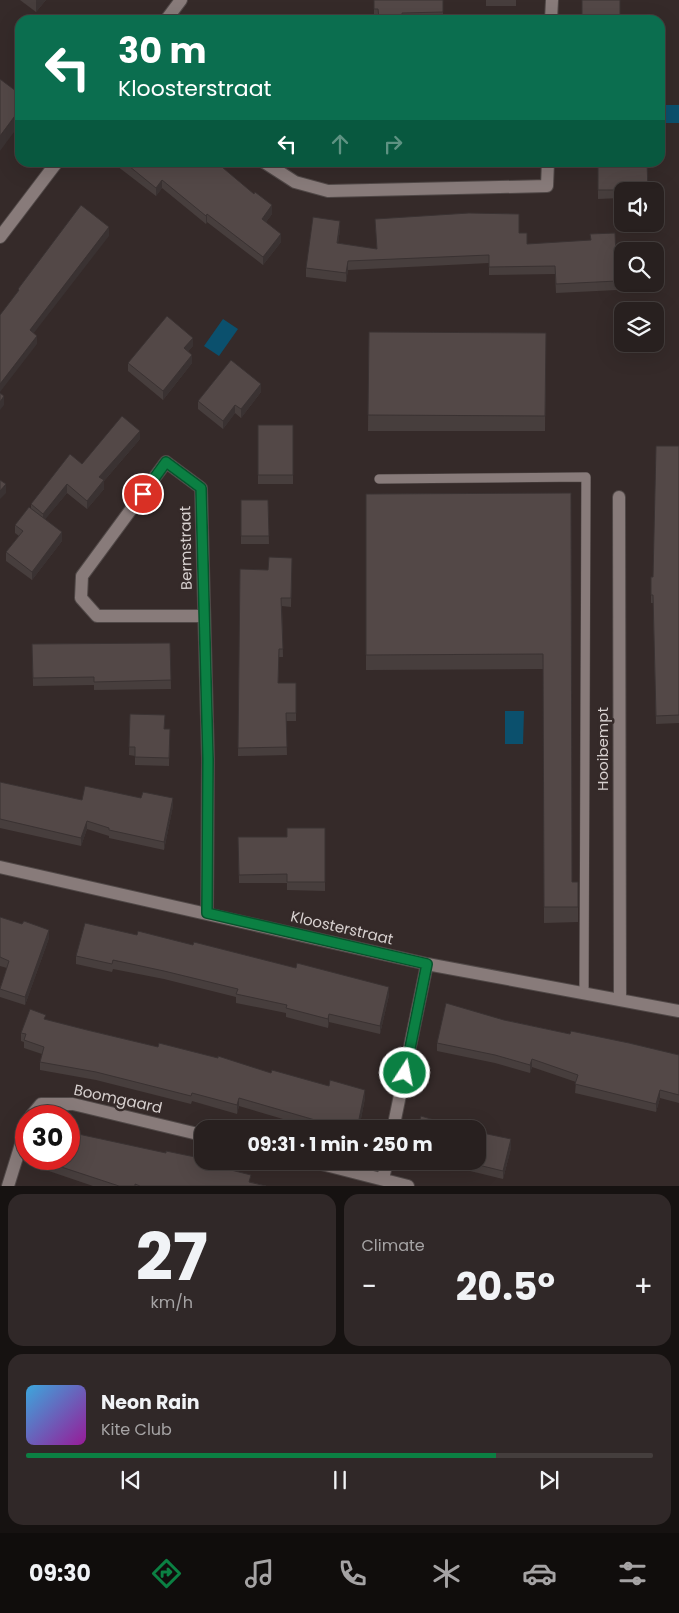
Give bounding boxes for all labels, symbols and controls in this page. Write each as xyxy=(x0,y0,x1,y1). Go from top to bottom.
text: 30 m xyxy=(118,26,206,75)
icon: left xyxy=(35,35,100,100)
text: Kloosterstraat xyxy=(118,73,272,104)
icon: left xyxy=(273,130,301,158)
icon: ahead xyxy=(326,130,354,158)
icon: right xyxy=(379,130,407,158)
map controls xyxy=(614,182,664,352)
button: sound xyxy=(614,182,664,232)
button: search xyxy=(614,242,664,292)
button: layers xyxy=(614,302,664,352)
pin xyxy=(122,473,164,515)
icon: arrive xyxy=(129,480,157,508)
street label: Bermstraat xyxy=(174,506,197,590)
street label: Hooibempt xyxy=(592,707,613,791)
street label: Kloosterstraat xyxy=(289,906,395,950)
position arrow xyxy=(378,1046,430,1098)
street label: Boomgaard xyxy=(72,1079,164,1118)
speed limit sign: 30 xyxy=(15,1105,80,1170)
text: 09:31 · 1 min · 250 m xyxy=(247,1131,433,1158)
text: 27 xyxy=(136,1212,208,1303)
text: Climate xyxy=(362,1234,425,1257)
text: 20.5° xyxy=(456,1260,555,1313)
text: − xyxy=(362,1267,377,1306)
text: + xyxy=(634,1267,653,1306)
text: km/h xyxy=(150,1291,193,1314)
text: Neon Rain xyxy=(101,1389,200,1416)
text: Kite Club xyxy=(101,1418,172,1441)
icon: previous xyxy=(117,1466,145,1494)
icon: pause xyxy=(326,1466,354,1494)
icon: next xyxy=(535,1466,563,1494)
icon: directions xyxy=(149,1556,184,1591)
icon: music xyxy=(242,1556,277,1591)
icon: phone xyxy=(335,1556,370,1591)
icon: climate xyxy=(429,1556,464,1591)
icon: car xyxy=(522,1556,557,1591)
icon: filters xyxy=(615,1556,650,1591)
text: 09:30 xyxy=(29,1558,91,1589)

